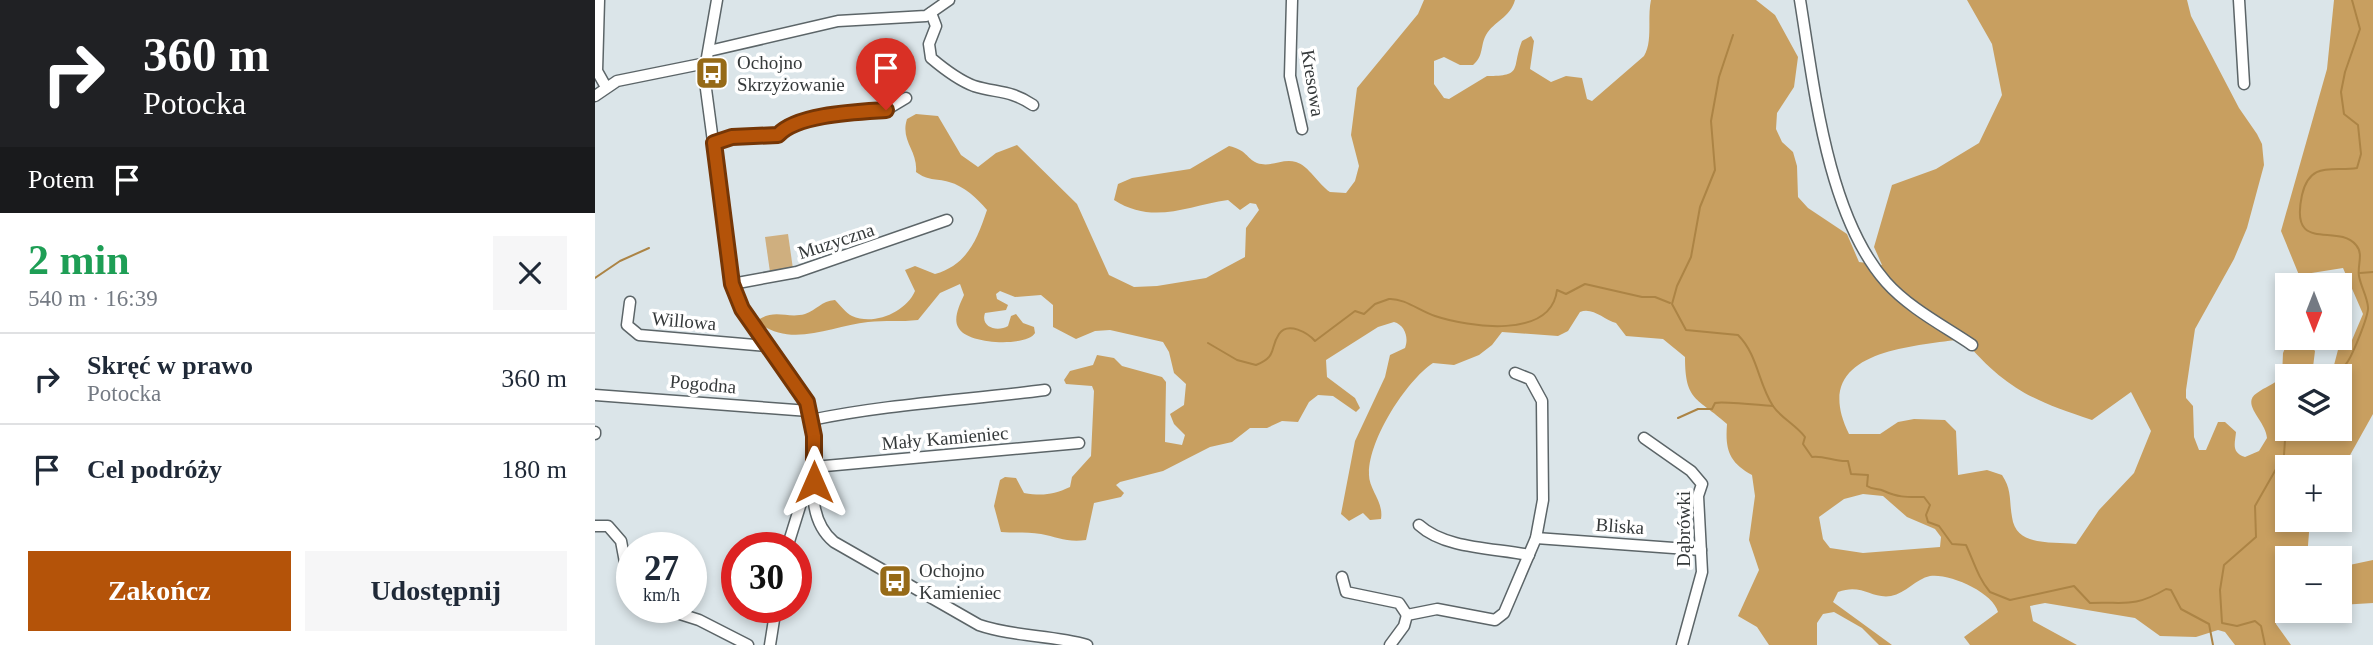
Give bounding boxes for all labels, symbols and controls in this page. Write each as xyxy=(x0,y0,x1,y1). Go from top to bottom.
text: 360 m xyxy=(143,27,270,82)
icon: right xyxy=(28,28,119,119)
pin xyxy=(856,38,916,110)
street label: Kresowa xyxy=(1297,48,1329,119)
icon: arrive xyxy=(867,49,905,87)
place label: Ochojno Skrzyżowanie xyxy=(737,52,845,95)
bus stop icon: Ochojno Skrzyżowanie xyxy=(693,54,731,92)
text: Potocka xyxy=(143,85,246,121)
icon: arrive xyxy=(108,161,146,199)
text: Potem xyxy=(28,165,94,194)
street label: Muzyczna xyxy=(795,219,877,263)
button: close xyxy=(493,236,567,310)
text: 2 min xyxy=(28,237,130,283)
north arrow xyxy=(2275,273,2352,350)
map controls xyxy=(2275,273,2352,623)
text: 540 m · 16:39 xyxy=(28,286,158,311)
street label: Willowa xyxy=(651,308,718,334)
text: Skręć w prawo xyxy=(87,351,253,380)
icon: right xyxy=(28,360,66,398)
text: 360 m xyxy=(501,364,567,393)
button: layers xyxy=(2275,364,2352,441)
street label: Pogodna xyxy=(669,371,738,397)
text: Potocka xyxy=(87,381,161,406)
street label: Mały Kamieniec xyxy=(881,422,1009,454)
position arrow xyxy=(777,445,851,519)
icon: arrive xyxy=(28,451,66,489)
text: Cel podróży xyxy=(87,455,222,484)
text: 180 m xyxy=(501,455,567,484)
button: + xyxy=(2275,455,2352,532)
street label: Dąbrówki xyxy=(1673,491,1694,567)
street label: Bliska xyxy=(1595,514,1646,538)
speed limit sign: 30 xyxy=(721,532,812,623)
button: − xyxy=(2275,546,2352,623)
text: 27 xyxy=(644,549,679,588)
button: Zakończ xyxy=(28,551,291,631)
button: Udostępnij xyxy=(305,551,567,631)
place label: Ochojno Kamieniec xyxy=(919,560,1001,603)
bus stop icon: Ochojno Kamieniec xyxy=(876,562,914,600)
text: km/h xyxy=(643,585,680,605)

